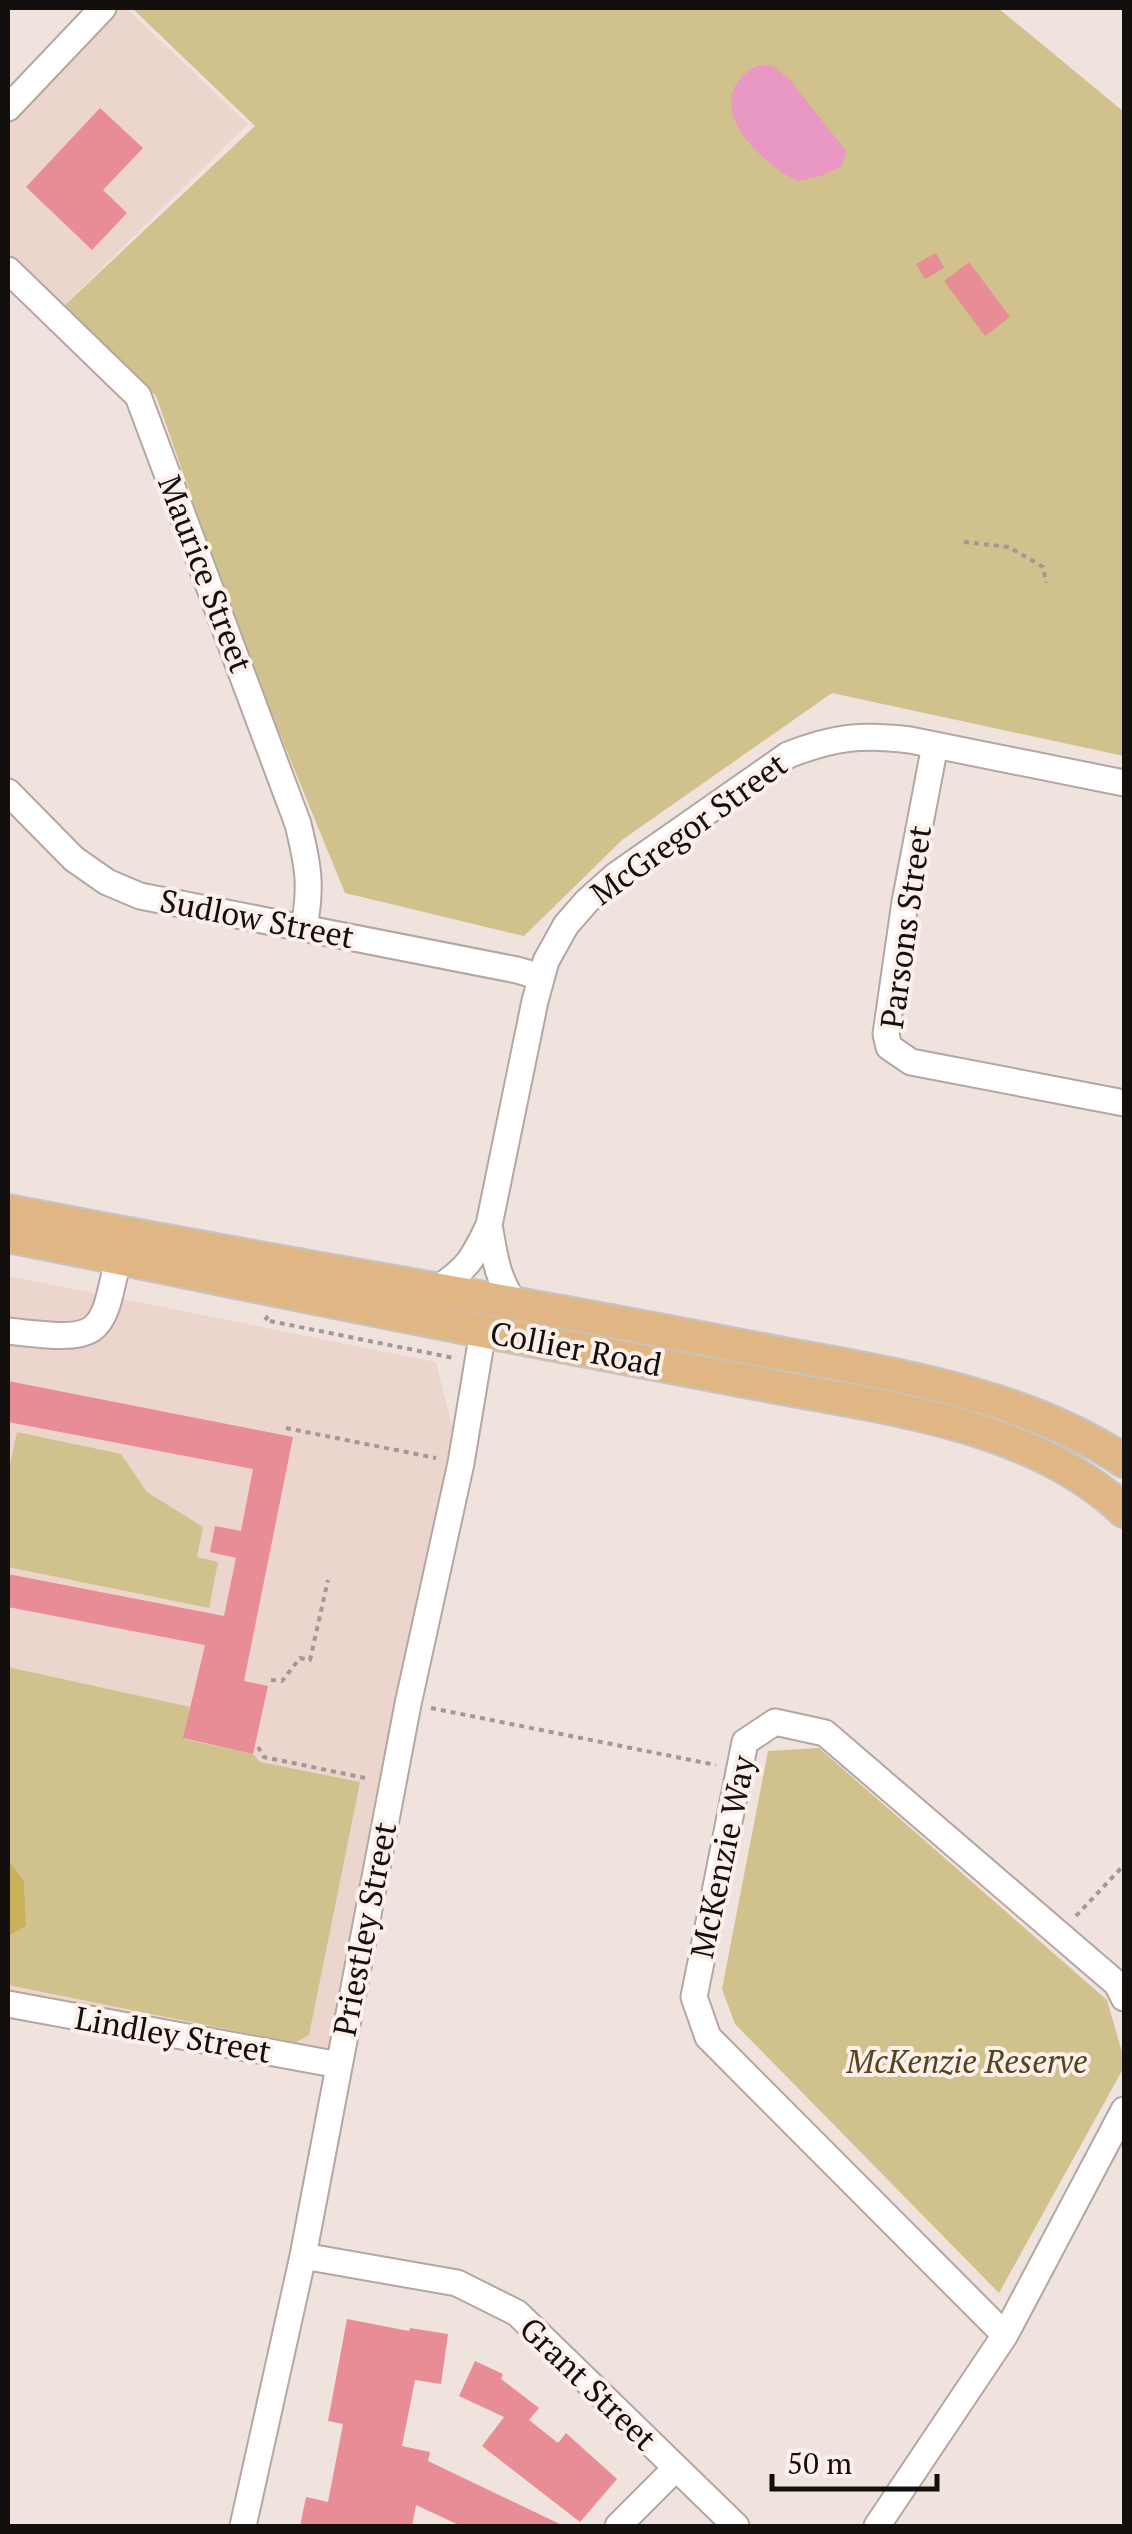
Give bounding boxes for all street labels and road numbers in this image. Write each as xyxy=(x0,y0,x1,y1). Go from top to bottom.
street label: Maurice Street xyxy=(149,469,263,678)
street label: McGregor Street xyxy=(582,743,795,914)
street label: Parsons Street xyxy=(870,822,940,1031)
street label: Sudlow Street xyxy=(157,879,358,957)
street label: Collier Road xyxy=(487,1311,666,1385)
street label: McKenzie Way xyxy=(680,1751,764,1962)
street label: Priestley Street xyxy=(323,1818,405,2039)
street label: Lindley Street xyxy=(72,1996,275,2072)
street label: Grant Street xyxy=(511,2308,666,2459)

